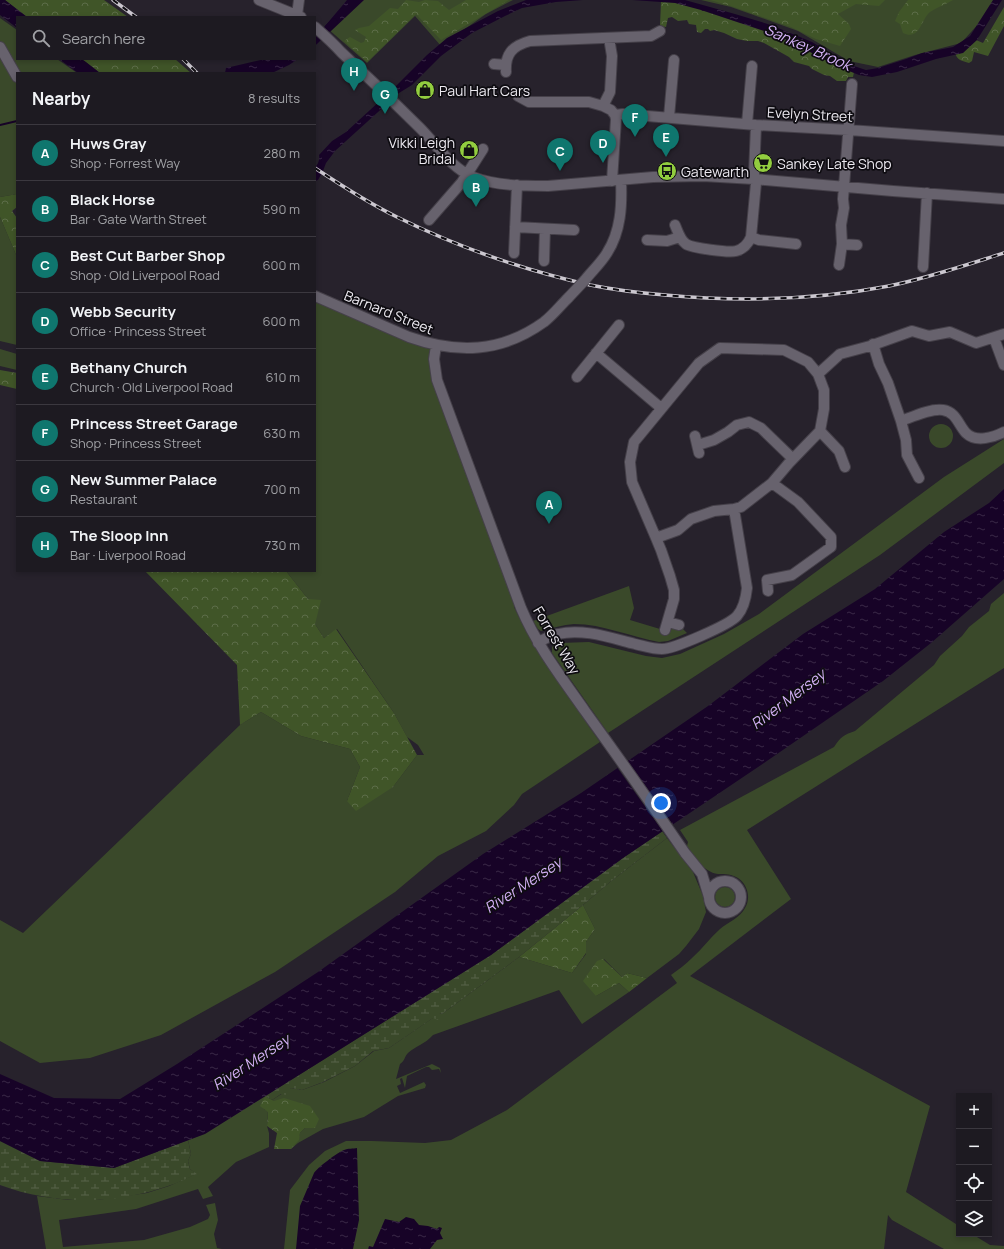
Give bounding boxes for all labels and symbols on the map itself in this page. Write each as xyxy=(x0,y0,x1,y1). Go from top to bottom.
water label: Sankey Brook xyxy=(761,19,857,77)
pin: H xyxy=(341,58,367,91)
shop icon: Paul Hart Cars xyxy=(414,79,436,101)
pin: G xyxy=(372,81,398,114)
place label: Paul Hart Cars xyxy=(439,81,530,100)
street label: Evelyn Street xyxy=(767,102,854,126)
pin: F xyxy=(622,104,648,137)
pin: E xyxy=(653,124,679,157)
pin: D xyxy=(590,130,616,163)
place label: Vikki Leigh Bridal xyxy=(388,133,455,168)
pin: C xyxy=(547,138,573,171)
shop icon: Vikki Leigh Bridal xyxy=(458,139,480,161)
supermarket icon: Sankey Late Shop xyxy=(752,152,774,174)
place label: Sankey Late Shop xyxy=(777,154,892,173)
bus stop icon: Gatewarth xyxy=(656,160,678,182)
place label: Gatewarth xyxy=(681,162,749,181)
pin: B xyxy=(463,174,489,207)
street label: Barnard Street xyxy=(342,285,437,339)
pin: A xyxy=(536,491,562,524)
street label: Forrest Way xyxy=(529,602,585,678)
water label: River Mersey xyxy=(746,663,831,734)
your location xyxy=(651,793,671,813)
water label: River Mersey xyxy=(480,851,568,918)
water label: River Mersey xyxy=(208,1028,296,1095)

